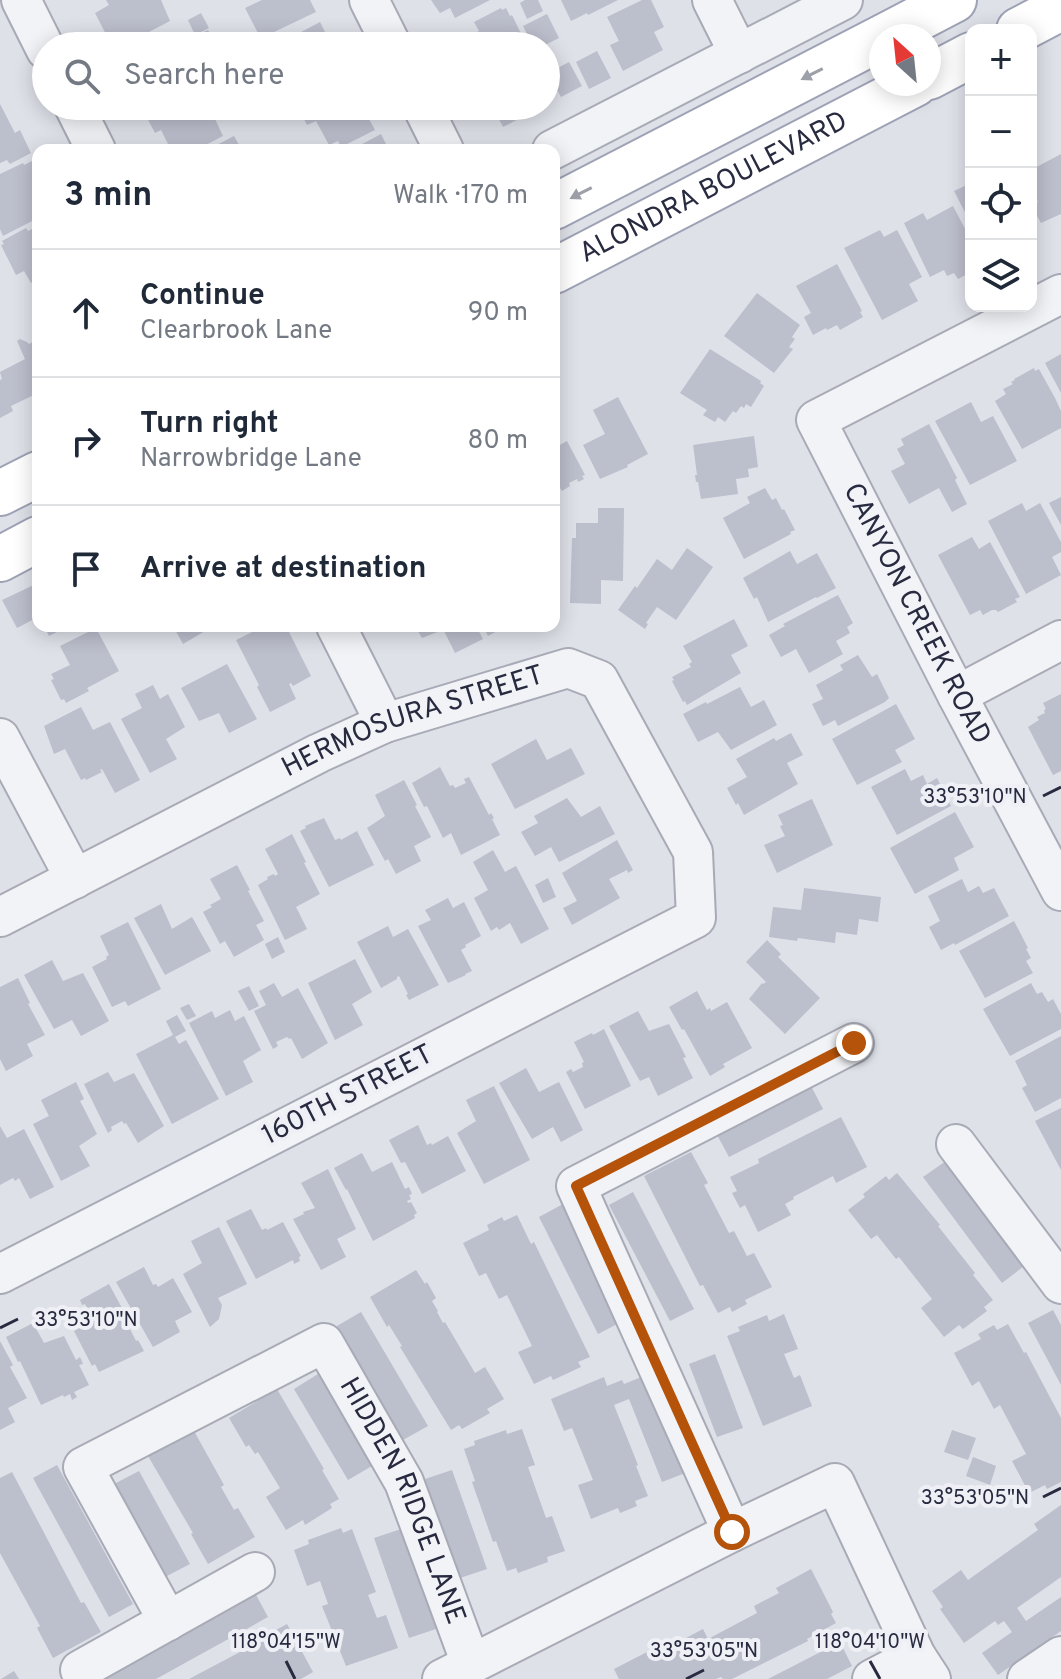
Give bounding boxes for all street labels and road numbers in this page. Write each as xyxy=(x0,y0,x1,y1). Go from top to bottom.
street label: ALONDRA BOULEVARD xyxy=(573,104,854,273)
street label: CANYON CREEK ROAD xyxy=(834,477,998,751)
street label: HERMOSURA STREET xyxy=(276,658,548,787)
street label: 160TH STREET xyxy=(256,1037,440,1155)
street label: HIDDEN RIDGE LANE xyxy=(330,1372,473,1629)

